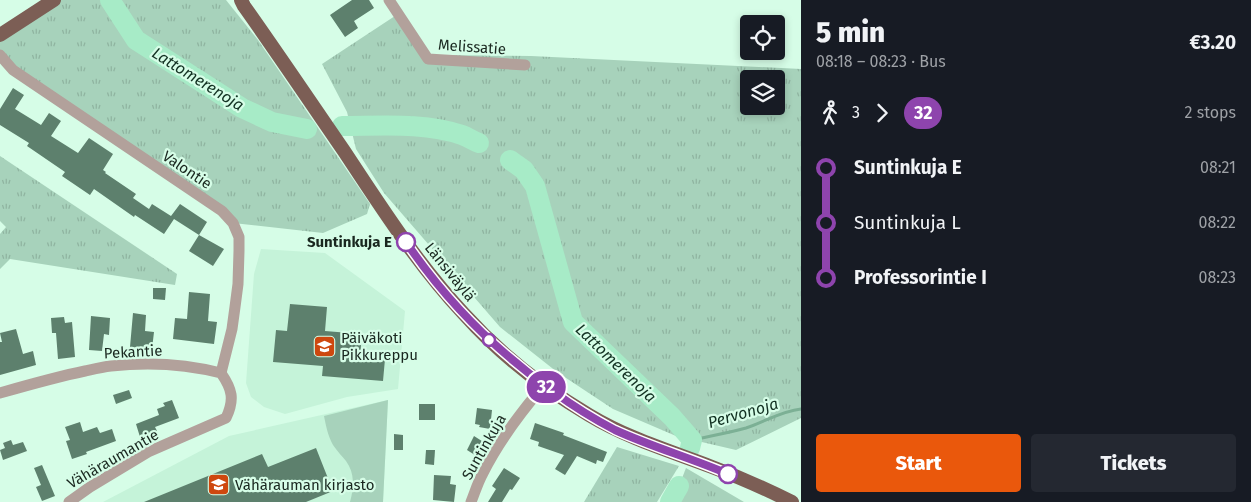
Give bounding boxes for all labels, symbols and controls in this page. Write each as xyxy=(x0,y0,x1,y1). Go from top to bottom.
map controls xyxy=(740,15,785,115)
button: locate xyxy=(740,15,785,60)
text: 5 min xyxy=(816,16,885,49)
text: €3.20 xyxy=(1189,31,1236,54)
street label: Melissatie xyxy=(437,36,507,58)
water label: Lattomerenoja xyxy=(149,43,247,115)
text: 08:18 – 08:23 · Bus xyxy=(816,52,946,71)
button: layers xyxy=(740,70,785,115)
icon: walk xyxy=(816,99,844,127)
icon: forward xyxy=(868,99,896,127)
text: 32 xyxy=(914,102,932,124)
text: 3 xyxy=(852,103,860,122)
text: 2 stops xyxy=(1185,103,1236,122)
street label: Valontie xyxy=(159,147,215,193)
text: Suntinkuja E xyxy=(854,156,962,179)
text: 08:21 xyxy=(1200,158,1236,177)
text: Suntinkuja L xyxy=(854,211,961,234)
text: 08:22 xyxy=(1199,213,1236,232)
marker: Suntinkuja E xyxy=(396,232,416,252)
place label: Suntinkuja E xyxy=(307,233,392,251)
street label: Länsiväylä xyxy=(421,239,479,305)
text: Professorintie I xyxy=(854,266,987,289)
text: 08:23 xyxy=(1199,268,1236,287)
water label: Lattomerenoja xyxy=(572,320,660,406)
place label: Päiväkoti Pikkureppu xyxy=(341,329,418,364)
unlabelled marker xyxy=(482,333,496,347)
school or university icon: Päiväkoti Pikkureppu xyxy=(313,335,337,359)
street label: Pekantie xyxy=(103,341,163,363)
line badge: 32 xyxy=(524,371,568,403)
text: 32 xyxy=(537,376,555,398)
water label: Pervonoja xyxy=(706,394,780,432)
street label: Suntinkuja xyxy=(458,411,510,483)
street label: Vähäraumantie xyxy=(64,426,162,492)
button: Start xyxy=(816,434,1021,492)
button: Tickets xyxy=(1031,434,1236,492)
unlabelled marker xyxy=(718,464,738,484)
school or university icon: Vähärauman kirjasto xyxy=(207,473,231,497)
place label: Vähärauman kirjasto xyxy=(235,476,375,494)

